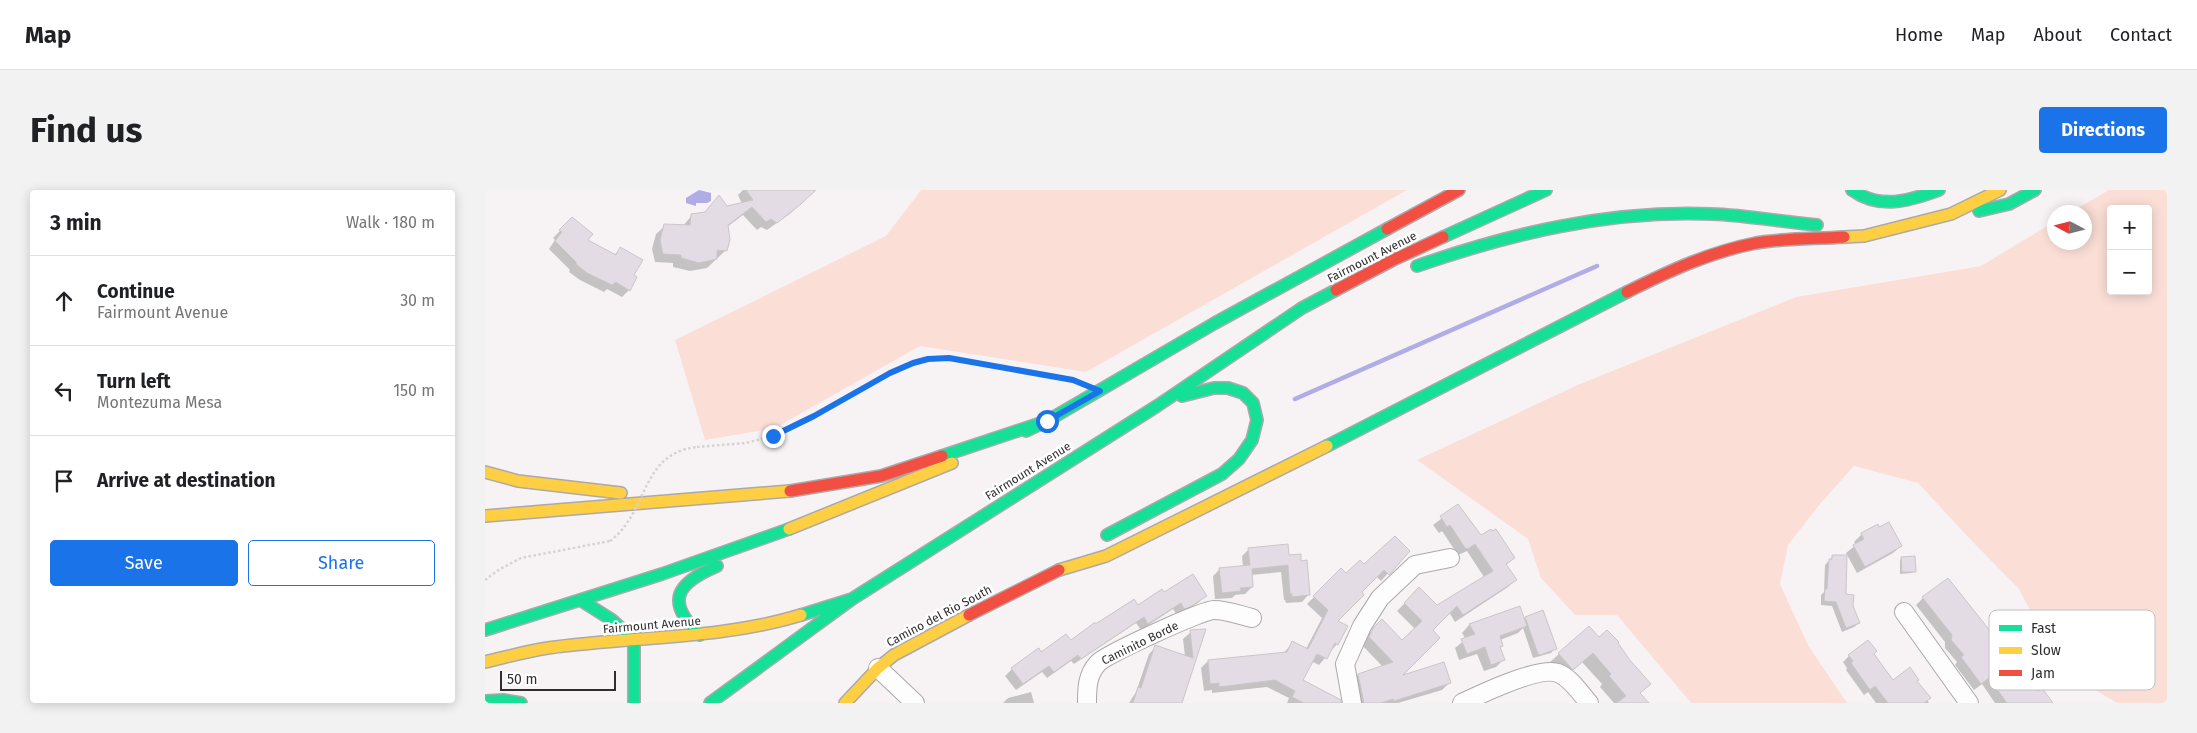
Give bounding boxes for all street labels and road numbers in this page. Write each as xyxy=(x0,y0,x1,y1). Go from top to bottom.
street label: Fairmount Avenue xyxy=(1325,228,1419,286)
street label: Fairmount Avenue xyxy=(983,439,1073,503)
street label: Camino del Rio South xyxy=(884,582,994,650)
street label: Fairmount Avenue xyxy=(602,614,702,636)
street label: Caminito Borde xyxy=(1099,618,1181,668)

